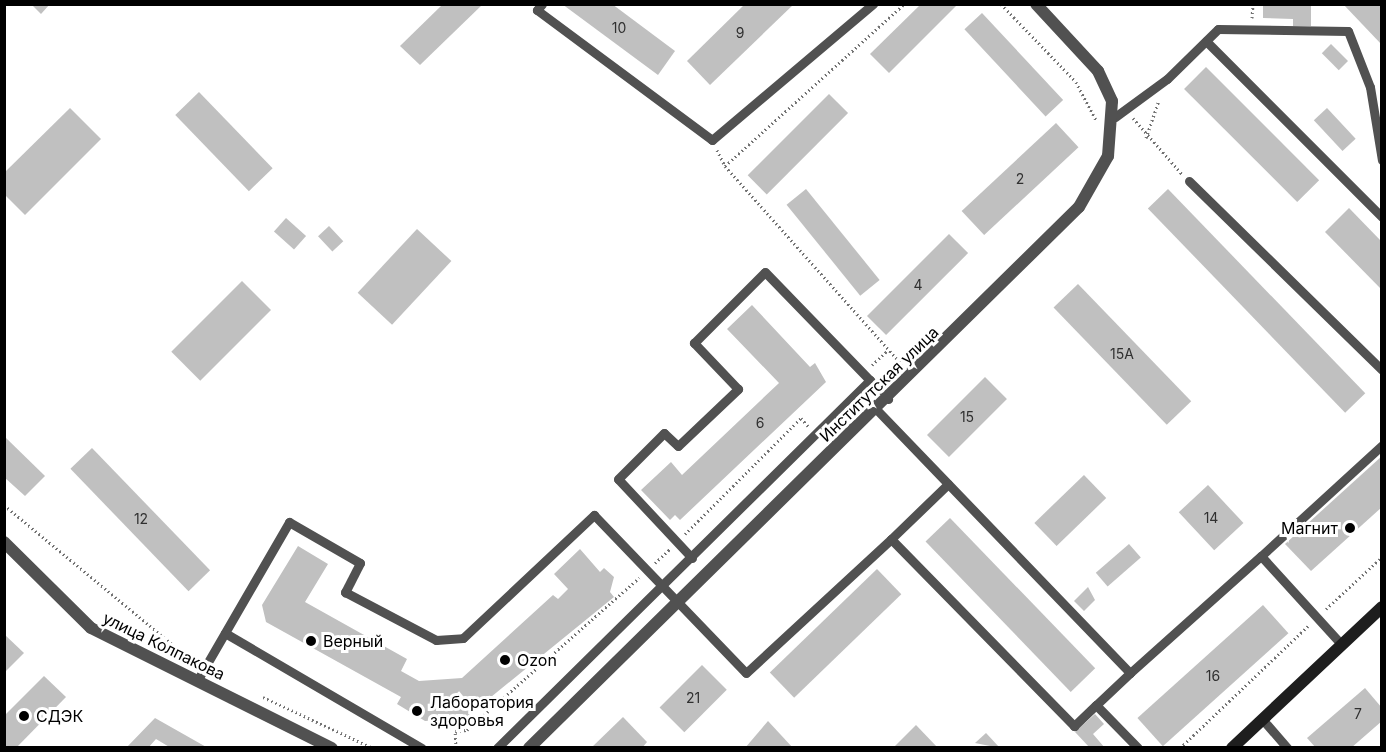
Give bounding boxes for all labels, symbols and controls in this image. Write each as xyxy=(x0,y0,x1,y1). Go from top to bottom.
house number: 10 xyxy=(612,20,626,36)
house number: 9 xyxy=(736,25,744,41)
house number: 2 xyxy=(1016,171,1024,187)
house number: 4 xyxy=(913,277,923,293)
street label: Институтская улица xyxy=(816,322,942,446)
house number: 15А xyxy=(1110,346,1134,362)
house number: 15 xyxy=(960,409,974,425)
house number: 6 xyxy=(756,415,764,431)
house number: 14 xyxy=(1204,510,1218,526)
house number: 12 xyxy=(134,511,148,527)
place label: Магнит xyxy=(1281,518,1338,538)
marker: Магнит xyxy=(1343,521,1357,535)
street label: улица Колпакова xyxy=(100,608,228,684)
place label: Верный xyxy=(323,631,383,651)
marker: Верный xyxy=(304,634,318,648)
place label: Ozon xyxy=(517,650,557,670)
marker: Ozon xyxy=(498,653,512,667)
house number: 16 xyxy=(1206,668,1220,684)
house number: 21 xyxy=(686,690,700,706)
place label: Лаборатория здоровья xyxy=(430,692,534,730)
marker: Лаборатория здоровья xyxy=(408,702,426,720)
place label: СДЭК xyxy=(36,706,83,726)
house number: 7 xyxy=(1354,706,1362,722)
marker: СДЭК xyxy=(17,709,31,723)

